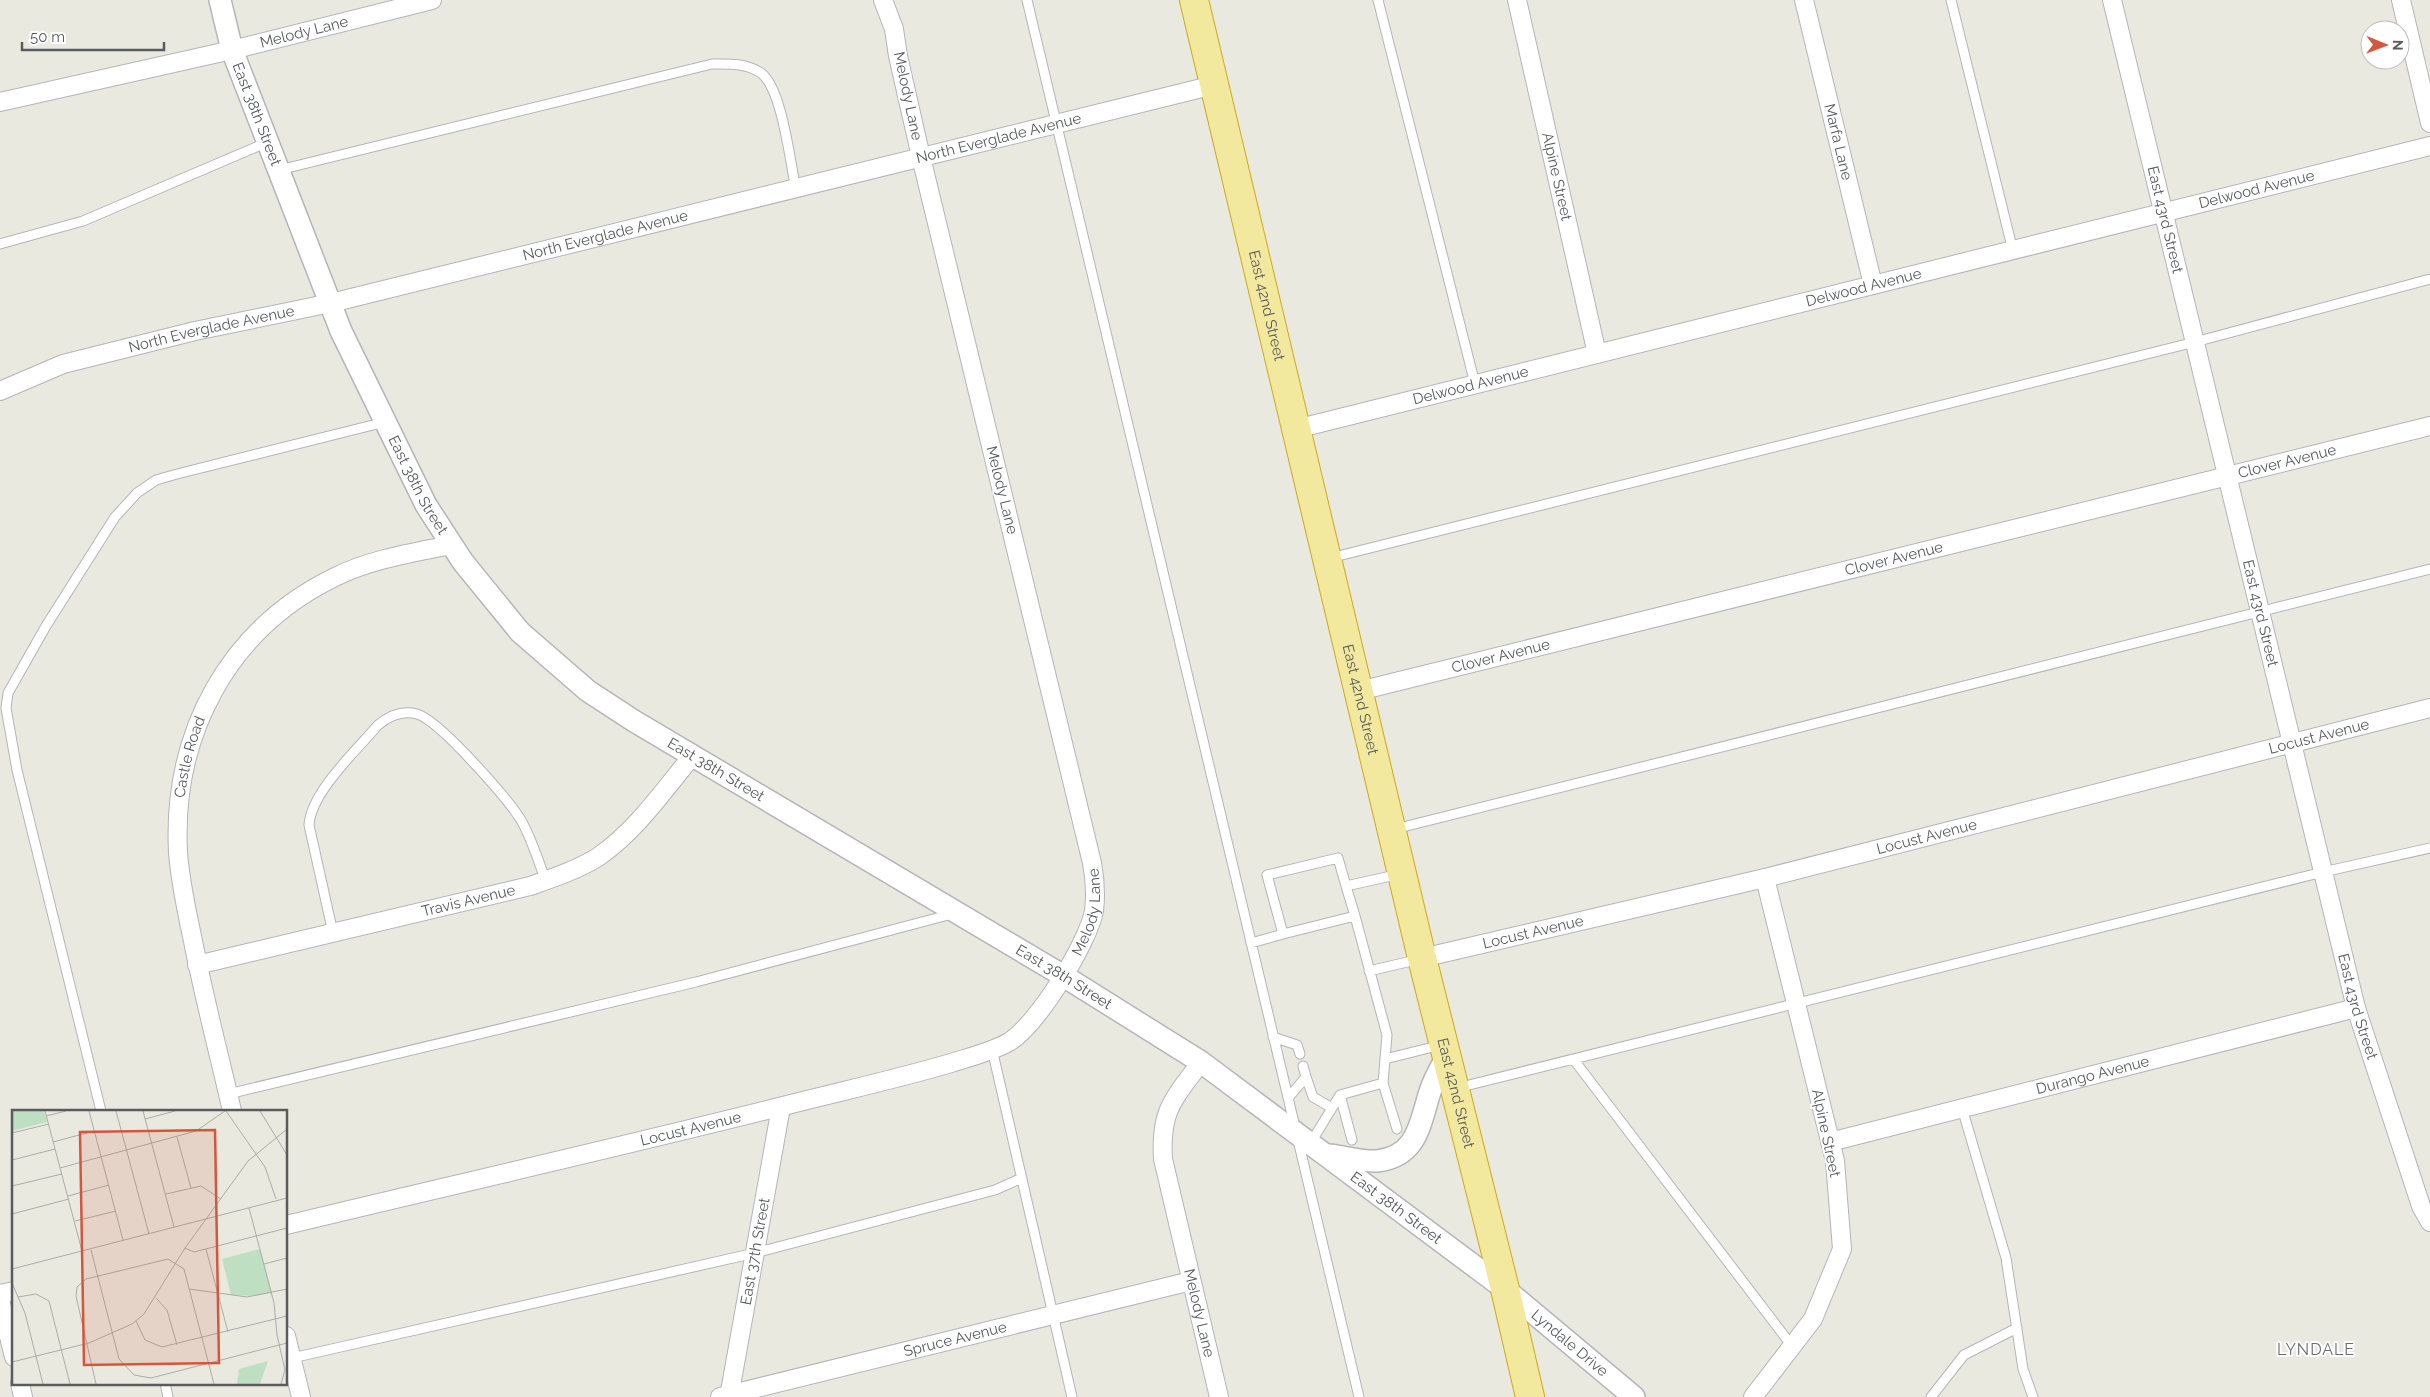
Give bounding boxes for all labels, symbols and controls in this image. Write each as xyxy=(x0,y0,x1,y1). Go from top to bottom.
street label: Melody Lane xyxy=(258,12,350,52)
scale bar xyxy=(22,20,165,52)
north arrow xyxy=(2360,20,2410,70)
text: 50 m xyxy=(30,28,65,46)
text: N xyxy=(2390,40,2406,51)
street label: Melody Lane xyxy=(890,50,926,142)
street label: East 38th Street xyxy=(229,60,285,168)
street label: Marfa Lane xyxy=(1820,102,1856,182)
street label: North Everglade Avenue xyxy=(914,109,1083,167)
street label: Alpine Street xyxy=(1538,131,1576,222)
street label: East 43rd Street xyxy=(2144,164,2187,275)
street label: Delwood Avenue xyxy=(2197,166,2316,212)
street label: North Everglade Avenue xyxy=(521,206,690,264)
street label: East 42nd Street xyxy=(1245,248,1289,363)
street label: Delwood Avenue xyxy=(1804,264,1923,310)
street label: North Everglade Avenue xyxy=(126,302,296,356)
street label: Delwood Avenue xyxy=(1411,362,1531,409)
street label: East 38th Street xyxy=(384,433,452,538)
street label: Clover Avenue xyxy=(2236,441,2338,482)
street label: Melody Lane xyxy=(982,444,1022,536)
street label: Clover Avenue xyxy=(1843,538,1945,579)
street label: East 43rd Street xyxy=(2239,558,2282,669)
street label: Clover Avenue xyxy=(1450,635,1552,677)
street label: East 42nd Street xyxy=(1339,642,1382,757)
street label: Castle Road xyxy=(171,714,209,799)
street label: Locust Avenue xyxy=(2267,715,2371,758)
street label: East 38th Street xyxy=(664,734,768,805)
street label: Locust Avenue xyxy=(1874,815,1979,858)
street label: Melody Lane xyxy=(1068,867,1104,959)
street label: Travis Avenue xyxy=(420,881,517,920)
street label: Locust Avenue xyxy=(1481,912,1585,953)
street label: East 38th Street xyxy=(1013,941,1115,1013)
street label: East 43rd Street xyxy=(2334,952,2381,1062)
street label: East 42nd Street xyxy=(1433,1036,1478,1150)
street label: Durango Avenue xyxy=(2034,1052,2151,1098)
street label: Alpine Street xyxy=(1808,1087,1844,1179)
street label: Locust Avenue xyxy=(639,1108,743,1150)
inset map xyxy=(12,1110,288,1384)
street label: East 38th Street xyxy=(1347,1168,1446,1248)
street label: East 37th Street xyxy=(737,1196,774,1306)
street label: Melody Lane xyxy=(1180,1267,1218,1359)
street label: Lyndale Drive xyxy=(1528,1306,1612,1380)
street label: Spruce Avenue xyxy=(902,1318,1009,1360)
district label: LYNDALE xyxy=(2277,1340,2355,1359)

